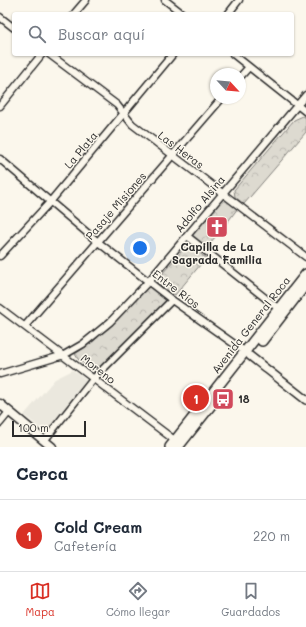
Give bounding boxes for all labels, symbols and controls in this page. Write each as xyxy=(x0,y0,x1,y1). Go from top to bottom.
search box xyxy=(12,12,294,56)
icon: search xyxy=(26,23,48,45)
text: Buscar aquí xyxy=(58,24,145,44)
north arrow xyxy=(210,68,246,104)
street label: Las Heras xyxy=(155,127,207,172)
street label: La Plata xyxy=(61,128,101,171)
street label: Pasaje Misiones xyxy=(82,169,149,243)
street label: Adolfo Alsina xyxy=(171,172,228,235)
church icon: Capilla de La Sagrada Familia xyxy=(204,214,230,240)
your location xyxy=(130,238,150,258)
place label: Capilla de La Sagrada Familia xyxy=(172,239,262,267)
street label: Entre Ríos xyxy=(150,266,203,311)
street label: Avenida General Roca xyxy=(208,273,293,376)
street label: Moreno xyxy=(78,350,119,387)
pin: 1 xyxy=(183,383,209,413)
bus stop icon: 18 xyxy=(210,386,236,412)
place label: 18 xyxy=(238,391,250,406)
scale bar xyxy=(12,419,86,438)
text: 100 m xyxy=(18,420,49,435)
text: Cerca xyxy=(16,462,68,484)
text: Cold Cream xyxy=(54,517,142,537)
text: 1 xyxy=(26,527,32,544)
text: 220 m xyxy=(253,527,290,544)
text: Cafetería xyxy=(54,537,117,554)
tab: Mapa xyxy=(26,580,55,619)
tab: Cómo llegar xyxy=(106,580,170,619)
tab: Guardados xyxy=(221,580,280,619)

